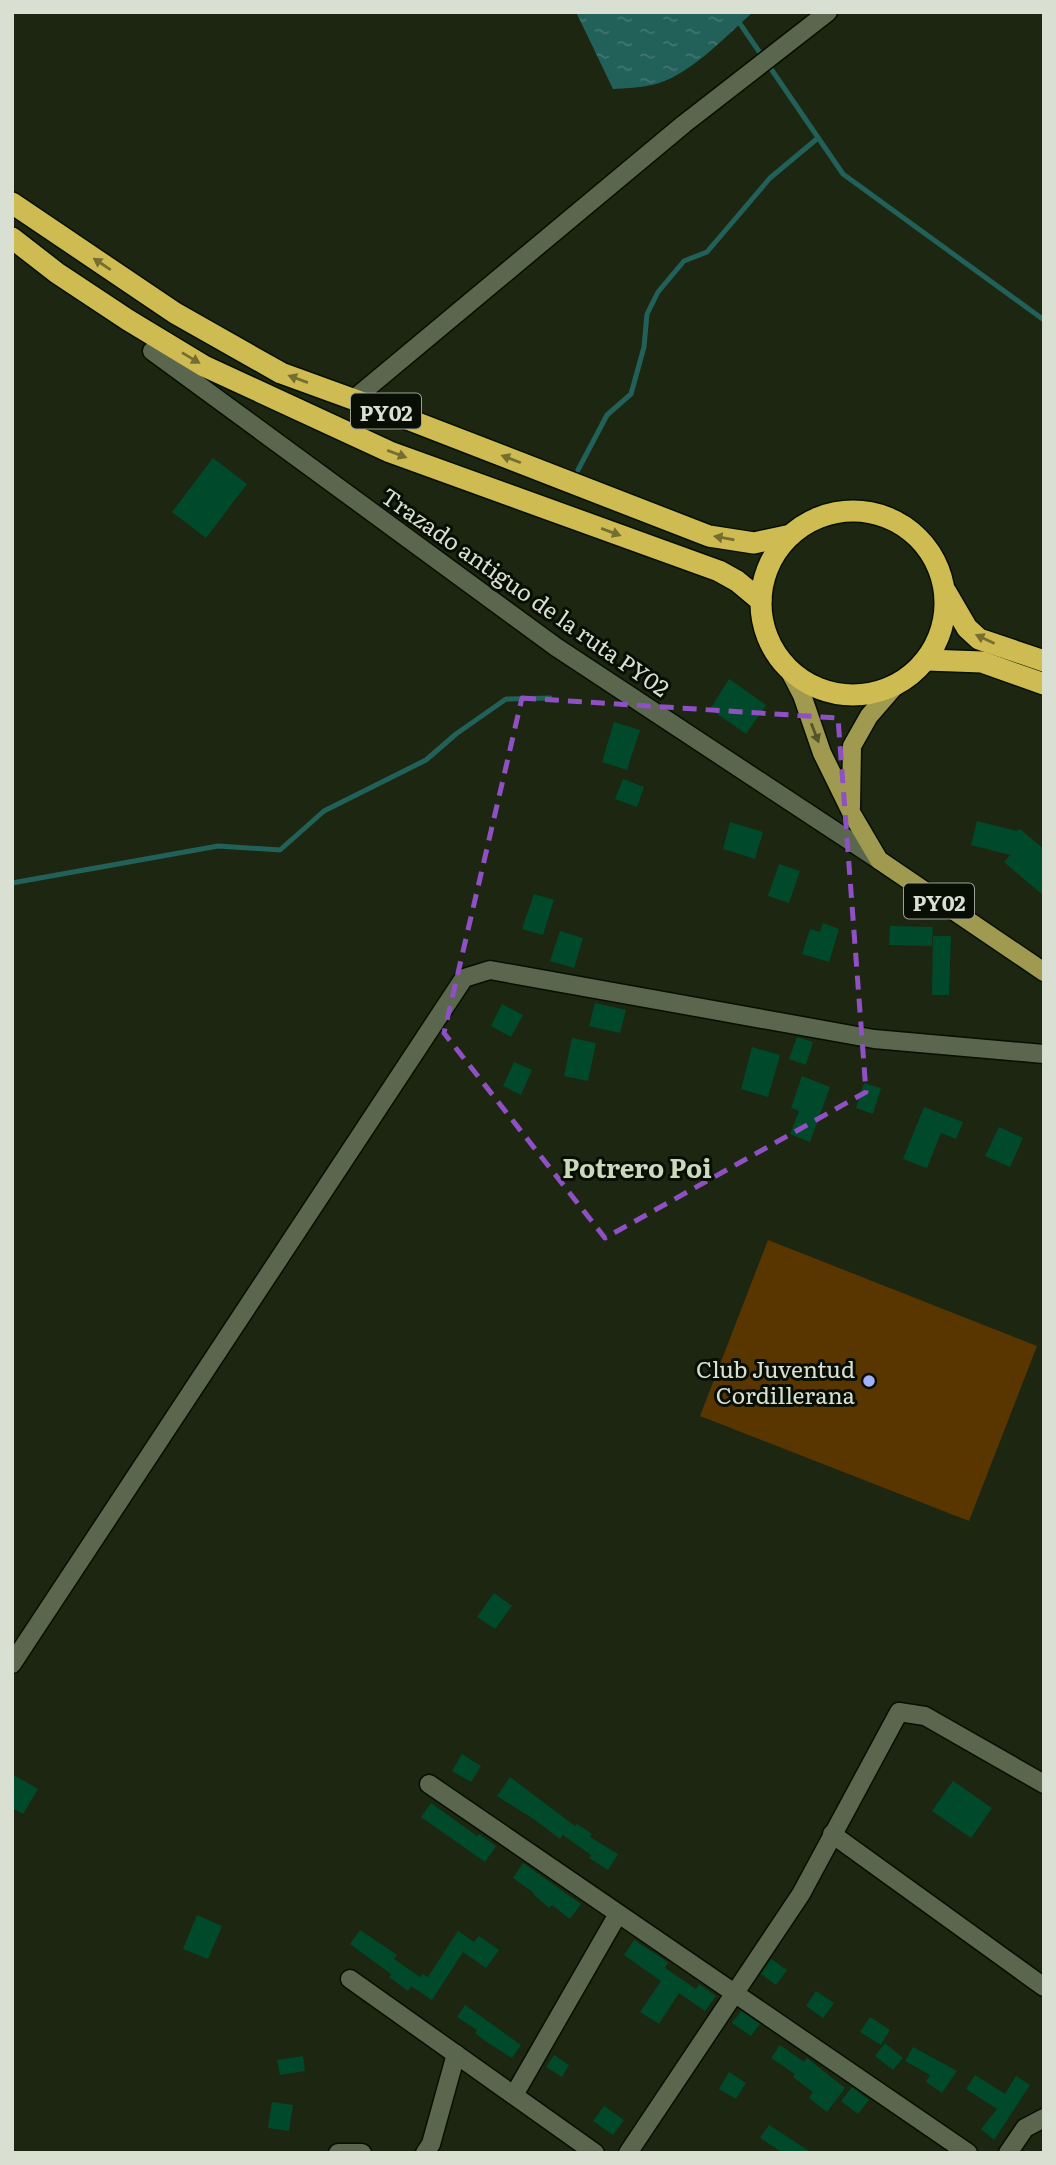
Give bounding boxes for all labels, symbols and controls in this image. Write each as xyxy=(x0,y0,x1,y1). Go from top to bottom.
one-way arrow xyxy=(93,258,112,271)
one-way arrow xyxy=(181,352,200,364)
one-way arrow xyxy=(288,373,309,384)
road number: PY02 xyxy=(351,394,421,428)
one-way arrow xyxy=(386,449,407,460)
one-way arrow xyxy=(501,453,522,464)
street label: Trazado antiguo de la ruta PY02 xyxy=(375,478,677,704)
one-way arrow xyxy=(600,527,621,538)
one-way arrow xyxy=(713,532,735,543)
one-way arrow xyxy=(974,633,995,645)
one-way arrow xyxy=(810,723,821,744)
road number: PY02 xyxy=(904,884,974,918)
district label: Potrero Poi xyxy=(562,1147,712,1186)
place label: Club Juventud Cordillerana xyxy=(696,1351,856,1411)
marker: Club Juventud Cordillerana xyxy=(861,1373,877,1389)

